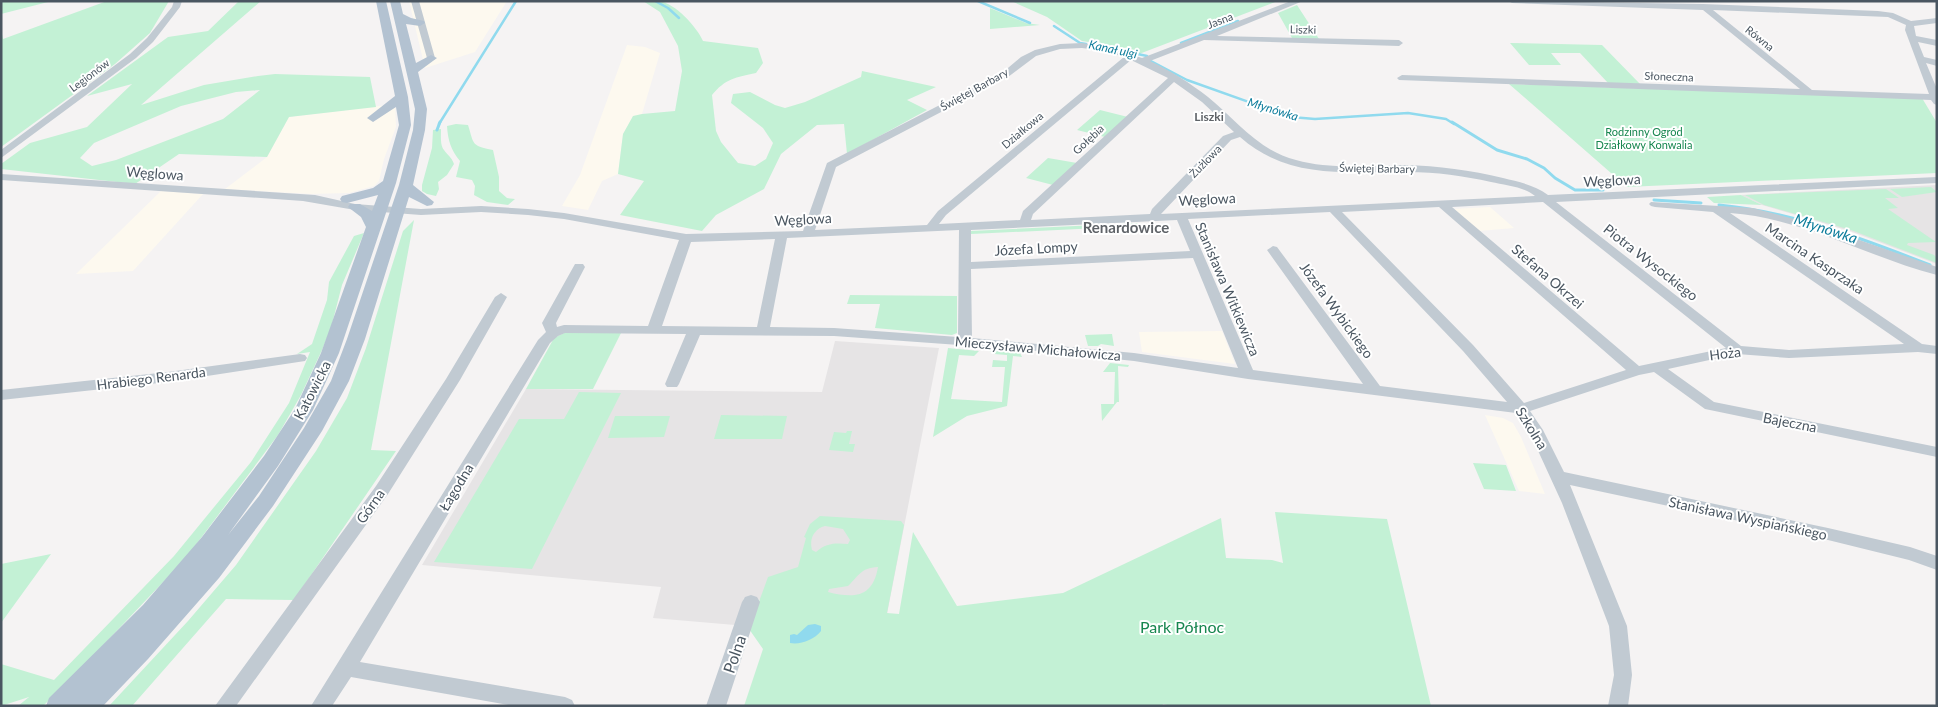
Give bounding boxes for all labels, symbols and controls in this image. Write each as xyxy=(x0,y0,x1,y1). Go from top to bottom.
street label: Jasna xyxy=(1205,9,1235,31)
street label: Liszki xyxy=(1290,22,1317,36)
street label: Równa xyxy=(1743,23,1777,53)
water label: Kanał ulgi xyxy=(1087,37,1139,62)
street label: Legionów xyxy=(66,56,112,94)
street label: Świętej Barbary xyxy=(938,65,1011,113)
street label: Słoneczna xyxy=(1644,69,1694,83)
water label: Młynówka xyxy=(1246,94,1300,124)
street label: Działkowa xyxy=(999,109,1045,151)
district label: Liszki xyxy=(1194,109,1224,124)
street label: Gołębia xyxy=(1070,121,1106,157)
park label: Rodzinny Ogród Działkowy Konwalia xyxy=(1596,125,1692,151)
street label: Żużlowa xyxy=(1186,142,1224,180)
street label: Świętej Barbary xyxy=(1339,161,1415,175)
street label: Węglowa xyxy=(126,163,184,183)
street label: Węglowa xyxy=(1583,170,1641,190)
street label: Węglowa xyxy=(1178,189,1236,209)
street label: Węglowa xyxy=(774,209,832,229)
water label: Młynówka xyxy=(1792,209,1860,247)
district label: Renardowice xyxy=(1083,218,1169,236)
street label: Stanisława Witkiewicza xyxy=(1192,219,1264,359)
street label: Marcina Kasprzaka xyxy=(1762,219,1868,297)
street label: Piotra Wysockiego xyxy=(1600,220,1702,304)
street label: Józefa Lompy xyxy=(994,237,1079,259)
street label: Stefana Okrzei xyxy=(1508,240,1588,312)
street label: Józefa Wybickiego xyxy=(1296,259,1378,361)
street label: Mieczysława Michałowicza xyxy=(954,332,1122,364)
street label: Hoża xyxy=(1708,343,1742,363)
street label: Katowicka xyxy=(290,358,334,422)
street label: Hrabiego Renarda xyxy=(95,363,207,393)
street label: Szkolna xyxy=(1512,404,1552,452)
street label: Bajeczna xyxy=(1762,408,1818,436)
street label: Łagodna xyxy=(435,460,477,514)
street label: Górna xyxy=(352,486,388,526)
street label: Stanisława Wyspiańskiego xyxy=(1667,493,1829,543)
park label: Park Północ xyxy=(1140,617,1224,636)
street label: Polna xyxy=(719,633,749,675)

